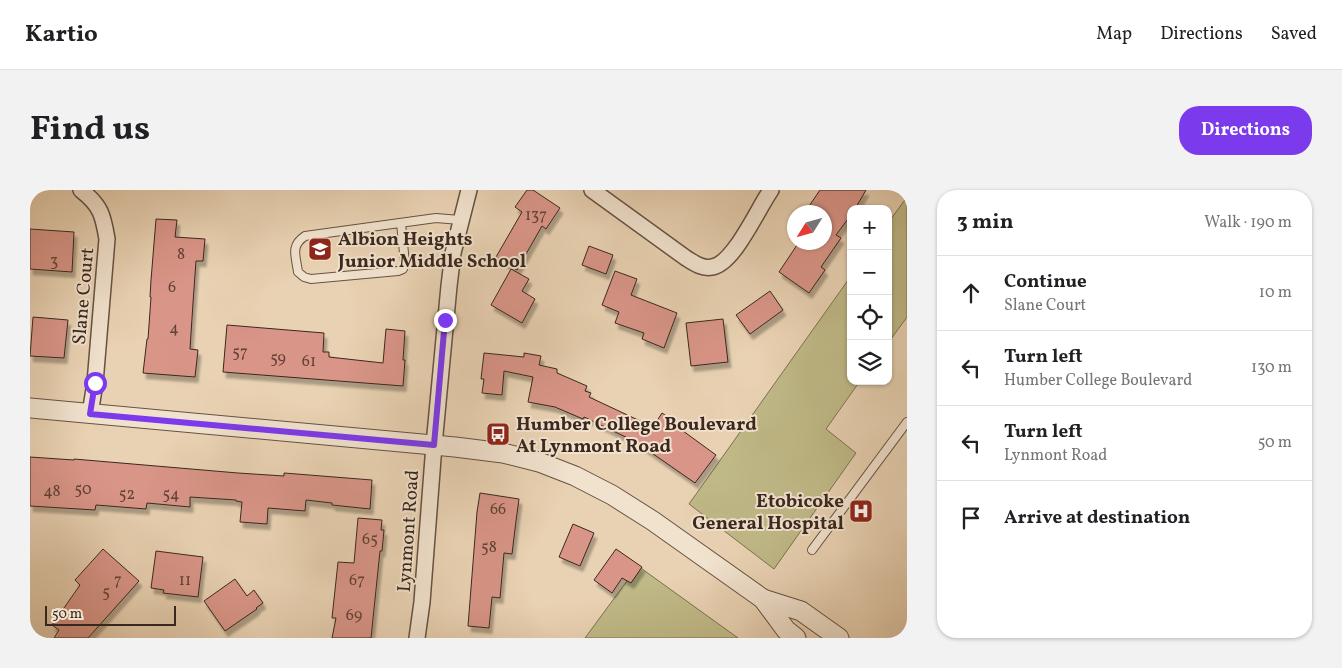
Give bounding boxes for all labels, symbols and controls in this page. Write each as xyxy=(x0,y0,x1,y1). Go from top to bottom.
text: Kartio xyxy=(25,18,98,52)
text: Map xyxy=(1096,22,1132,47)
text: Directions xyxy=(1160,22,1243,47)
text: Saved xyxy=(1271,22,1317,47)
text: Find us xyxy=(30,106,150,154)
button: Directions xyxy=(1179,106,1312,155)
house number: 137 xyxy=(525,205,547,227)
north arrow xyxy=(787,205,832,250)
map controls xyxy=(847,205,892,385)
button: + xyxy=(847,205,892,250)
text: 3 min xyxy=(957,208,1013,237)
text: Walk · 190 m xyxy=(1204,212,1292,234)
place label: Albion Heights Junior Middle School xyxy=(337,227,526,275)
school or university icon: Albion Heights Junior Middle School xyxy=(307,236,333,262)
house number: 8 xyxy=(177,244,185,266)
street label: Slane Court xyxy=(67,246,101,346)
button: − xyxy=(847,250,892,295)
house number: 3 xyxy=(50,251,58,273)
text: Continue xyxy=(1004,269,1087,295)
house number: 6 xyxy=(168,277,176,299)
icon: ahead xyxy=(957,279,985,307)
text: 10 m xyxy=(1259,282,1292,304)
button: locate xyxy=(847,295,892,340)
text: Slane Court xyxy=(1004,295,1086,317)
route end xyxy=(434,309,457,332)
house number: 4 xyxy=(169,318,179,340)
button: layers xyxy=(847,340,892,385)
house number: 57 xyxy=(232,342,248,364)
text: Turn left xyxy=(1004,344,1083,370)
house number: 59 xyxy=(270,348,286,370)
house number: 61 xyxy=(302,351,316,373)
icon: left xyxy=(957,354,985,382)
text: 130 m xyxy=(1251,357,1292,379)
text: Humber College Boulevard xyxy=(1004,370,1192,392)
route start xyxy=(84,372,107,395)
place label: Humber College Boulevard At Lynmont Road xyxy=(516,412,757,460)
text: Turn left xyxy=(1004,419,1083,445)
bus stop icon: Humber College Boulevard At Lynmont Road xyxy=(485,421,511,447)
icon: left xyxy=(957,429,985,457)
text: 50 m xyxy=(1258,432,1292,454)
text: Lynmont Road xyxy=(1004,445,1107,467)
street label: Lynmont Road xyxy=(392,469,426,593)
house number: 50 xyxy=(75,479,92,501)
house number: 48 xyxy=(43,481,61,503)
house number: 52 xyxy=(119,484,135,506)
house number: 54 xyxy=(162,484,180,506)
place label: Etobicoke General Hospital xyxy=(692,489,844,537)
hospital icon: Etobicoke General Hospital xyxy=(848,498,874,524)
house number: 66 xyxy=(490,499,506,521)
icon: arrive xyxy=(957,504,985,532)
text: Arrive at destination xyxy=(1004,505,1190,531)
house number: 65 xyxy=(362,529,378,551)
house number: 58 xyxy=(481,537,497,559)
house number: 7 xyxy=(114,570,122,592)
house number: 11 xyxy=(179,570,191,592)
house number: 67 xyxy=(349,570,365,592)
house number: 5 xyxy=(102,582,110,604)
scale bar xyxy=(45,603,176,626)
text: 50 m xyxy=(52,605,82,624)
house number: 69 xyxy=(346,605,362,627)

